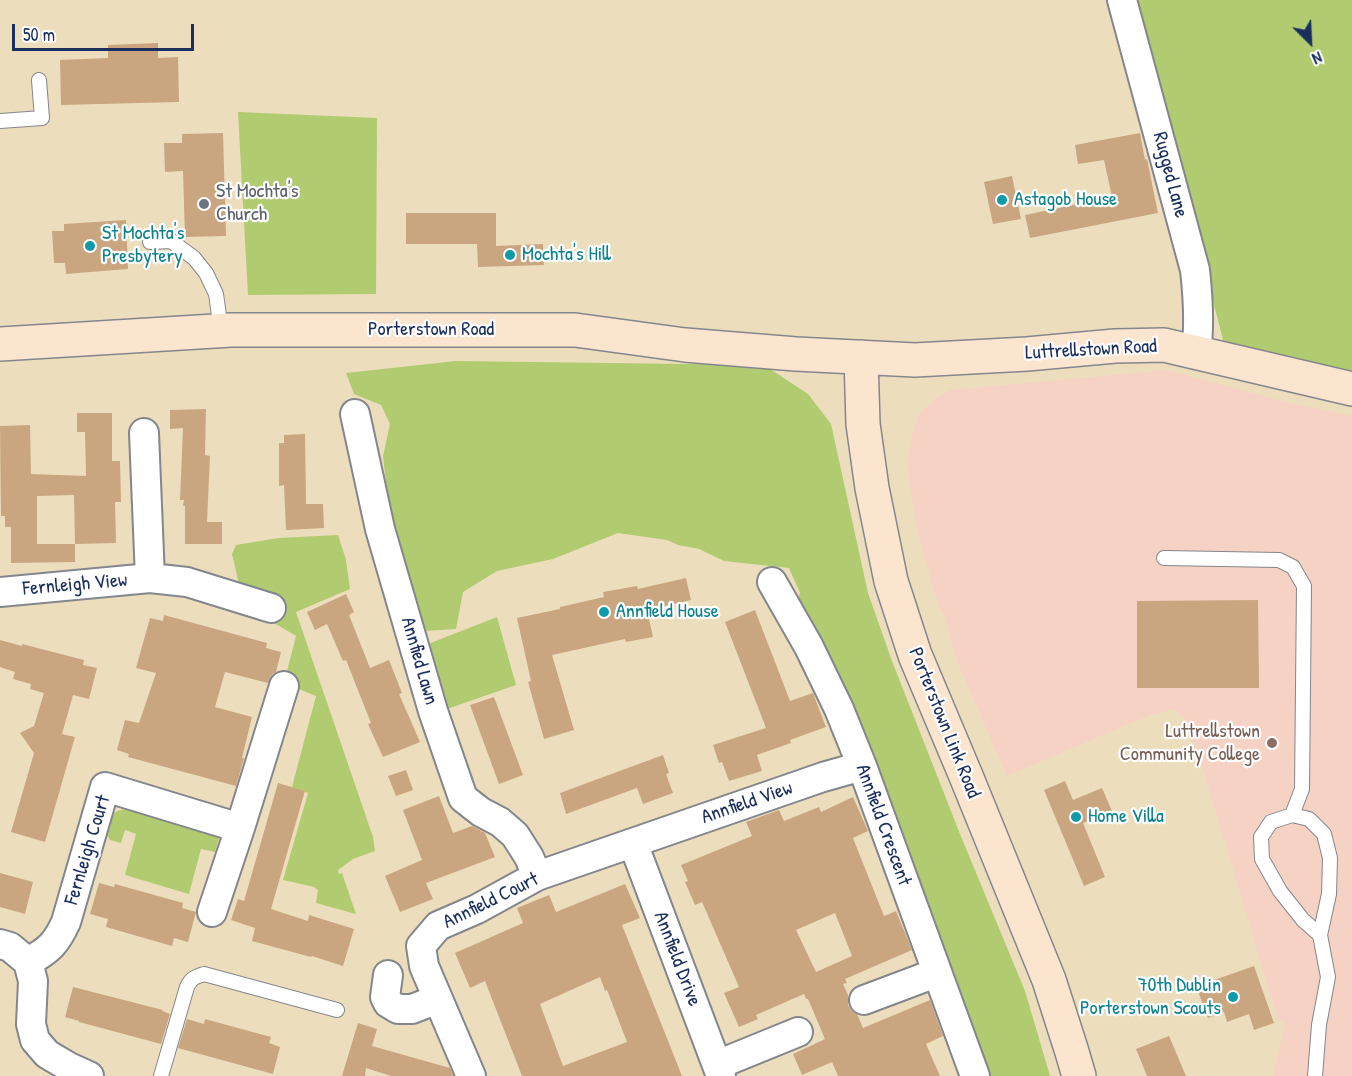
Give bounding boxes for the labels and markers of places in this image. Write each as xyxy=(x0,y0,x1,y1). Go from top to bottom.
place label: St Mochta's Church xyxy=(216,180,298,227)
place label: Astagob House xyxy=(1014,188,1117,212)
marker: Astagob House xyxy=(995,193,1009,207)
marker: St Mochta's Church xyxy=(197,197,211,211)
place label: St Mochta's Presbytery xyxy=(102,222,184,269)
marker: St Mochta's Presbytery xyxy=(83,239,97,253)
place label: Mochta's Hill xyxy=(522,243,611,267)
marker: Mochta's Hill xyxy=(503,248,517,262)
place label: Annfield House xyxy=(616,600,719,624)
marker: Annfield House xyxy=(597,605,611,619)
place label: Luttrellstown Community College xyxy=(1120,720,1260,767)
marker: Luttrellstown Community College xyxy=(1265,736,1279,750)
place label: Home Villa xyxy=(1088,805,1164,829)
marker: Home Villa xyxy=(1069,810,1083,824)
place label: 70th Dublin Porterstown Scouts xyxy=(1080,974,1221,1021)
marker: 70th Dublin Porterstown Scouts xyxy=(1226,990,1240,1004)

